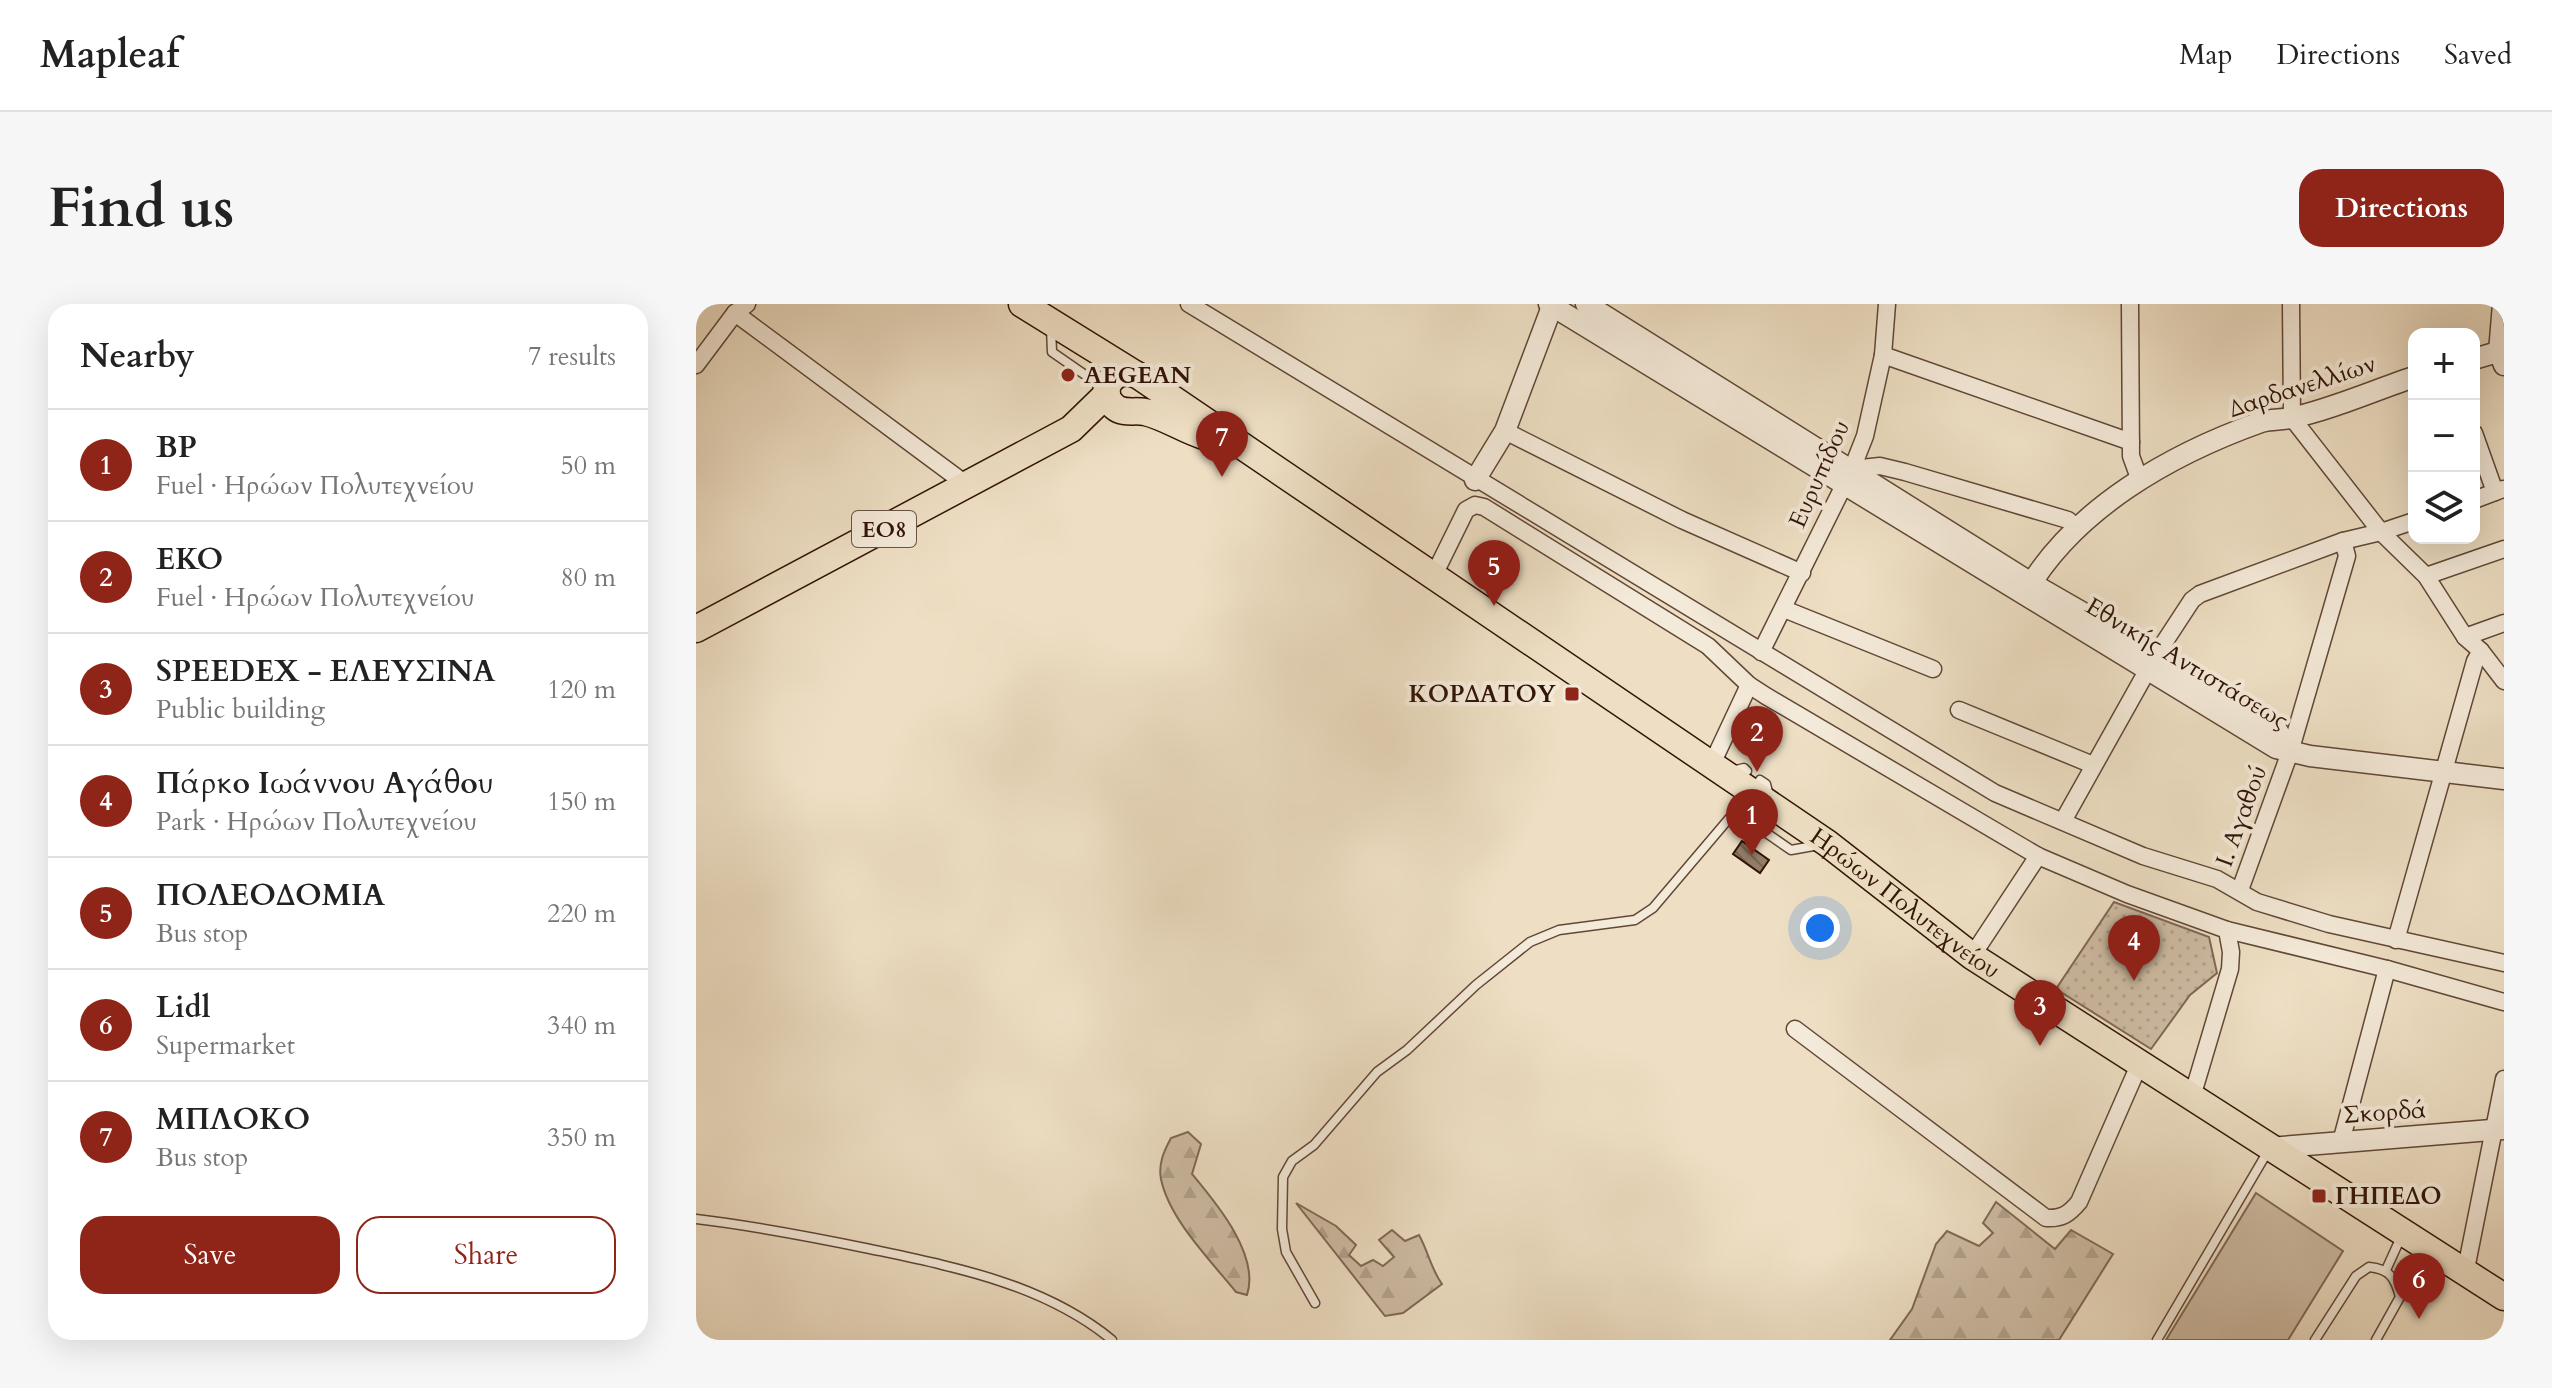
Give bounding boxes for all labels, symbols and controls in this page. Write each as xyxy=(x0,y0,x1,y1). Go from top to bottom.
text: Mapleaf xyxy=(40,29,179,81)
text: Map xyxy=(2179,36,2233,74)
text: Directions xyxy=(2277,36,2400,74)
text: Saved xyxy=(2444,36,2512,74)
button: Directions xyxy=(2299,169,2504,247)
text: Find us xyxy=(48,171,234,246)
map controls xyxy=(2408,328,2480,544)
button: + xyxy=(2408,328,2480,400)
text: Nearby xyxy=(80,333,195,379)
text: 7 results xyxy=(528,339,616,374)
street label: Δαρδανελλίων xyxy=(2225,347,2380,426)
place label: AEGEAN xyxy=(1084,359,1191,392)
marker: AEGEAN xyxy=(1059,366,1077,384)
button: − xyxy=(2408,400,2480,472)
pin: 7 xyxy=(1196,411,1248,477)
street label: Ευρυπίδου xyxy=(1781,415,1858,533)
text: BP xyxy=(156,427,197,468)
text: 1 xyxy=(99,448,113,483)
text: 50 m xyxy=(560,448,616,483)
text: Fuel · Ηρώων Πολυτεχνείου xyxy=(156,468,474,503)
button: layers xyxy=(2408,472,2480,544)
road number: ΕΟ8 xyxy=(852,511,916,547)
text: EKO xyxy=(156,539,223,580)
pin: 5 xyxy=(1468,540,1520,606)
text: 2 xyxy=(99,560,113,595)
text: 80 m xyxy=(560,560,616,595)
text: Fuel · Ηρώων Πολυτεχνείου xyxy=(156,580,474,615)
street label: Εθνικής Αντιστάσεως xyxy=(2079,590,2294,737)
text: SPEEDEX - ΕΛΕΥΣΙΝΑ xyxy=(156,651,495,692)
text: 3 xyxy=(99,672,113,707)
text: 120 m xyxy=(547,672,616,707)
place label: ΚΟΡΔΑΤΟΥ xyxy=(1408,678,1557,711)
marker: ΚΟΡΔΑΤΟΥ xyxy=(1563,685,1581,703)
text: Public building xyxy=(156,692,325,727)
pin: 2 xyxy=(1731,706,1783,772)
street label: Ι. Αγαθού xyxy=(2208,761,2275,871)
text: Πάρκο Ιωάννου Αγάθου xyxy=(156,763,494,804)
text: 4 xyxy=(99,784,113,819)
text: 150 m xyxy=(547,784,616,819)
pin: 1 xyxy=(1726,789,1778,855)
text: Park · Ηρώων Πολυτεχνείου xyxy=(156,804,477,839)
street label: Ηρώων Πολυτεχνείου xyxy=(1803,820,2006,987)
text: ΠΟΛΕΟΔΟΜΙΑ xyxy=(156,875,385,916)
text: 5 xyxy=(99,896,113,931)
text: 220 m xyxy=(547,896,616,931)
your location xyxy=(1800,908,1840,948)
pin: 4 xyxy=(2108,915,2160,981)
text: Bus stop xyxy=(156,916,248,951)
pin: 3 xyxy=(2014,980,2066,1046)
text: Lidl xyxy=(156,987,210,1028)
text: 6 xyxy=(99,1008,113,1043)
text: 340 m xyxy=(547,1008,616,1043)
text: Supermarket xyxy=(156,1028,295,1063)
street label: Σκορδά xyxy=(2342,1093,2428,1132)
text: ΜΠΛΟΚΟ xyxy=(156,1099,310,1140)
text: 7 xyxy=(99,1120,113,1155)
text: 350 m xyxy=(547,1120,616,1155)
text: Bus stop xyxy=(156,1140,248,1175)
place label: ΓΗΠΕΔΟ xyxy=(2335,1180,2442,1213)
marker: ΓΗΠΕΔΟ xyxy=(2310,1187,2328,1205)
button: Save xyxy=(80,1216,340,1294)
button: Share xyxy=(356,1216,616,1294)
pin: 6 xyxy=(2393,1253,2445,1319)

